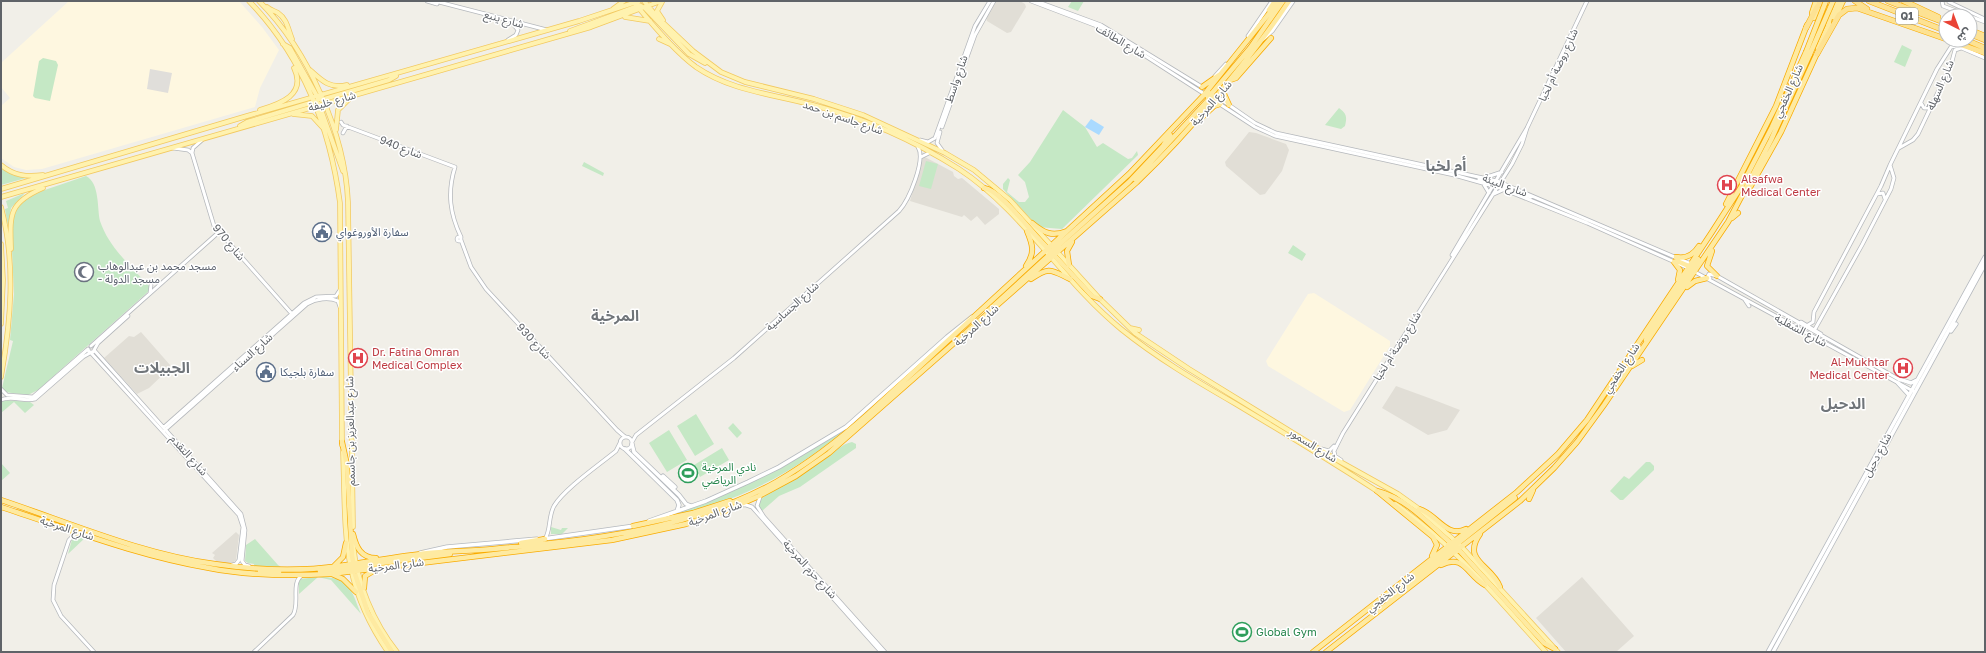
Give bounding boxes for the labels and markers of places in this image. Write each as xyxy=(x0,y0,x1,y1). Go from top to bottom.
place label: Alsafwa Medical Center xyxy=(1741,172,1821,198)
hospital icon: Alsafwa Medical Center xyxy=(1716,174,1738,196)
public building icon: سفارة الأوروغواي xyxy=(311,221,333,243)
place label: سفارة الأوروغواي xyxy=(336,225,409,242)
place label: مسجد محمد بن عبدالوهاب - مسجد الدولة xyxy=(98,259,217,286)
mosque icon: مسجد محمد بن عبدالوهاب - مسجد الدولة xyxy=(73,261,95,283)
place label: Dr. Fatina Omran Medical Complex xyxy=(372,345,462,371)
hospital icon: Dr. Fatina Omran Medical Complex xyxy=(347,347,369,369)
place label: Al-Mukhtar Medical Center xyxy=(1809,355,1890,381)
hospital icon: Al-Mukhtar Medical Center xyxy=(1892,357,1914,379)
public building icon: سفارة بلجيكا xyxy=(255,361,277,383)
place label: سفارة بلجيكا xyxy=(280,365,335,379)
place label: نادي المرخية الرياضي xyxy=(702,460,756,490)
sports icon: نادي المرخية الرياضي xyxy=(677,462,699,484)
sports icon: Global Gym xyxy=(1231,621,1253,643)
place label: Global Gym xyxy=(1256,625,1317,638)

